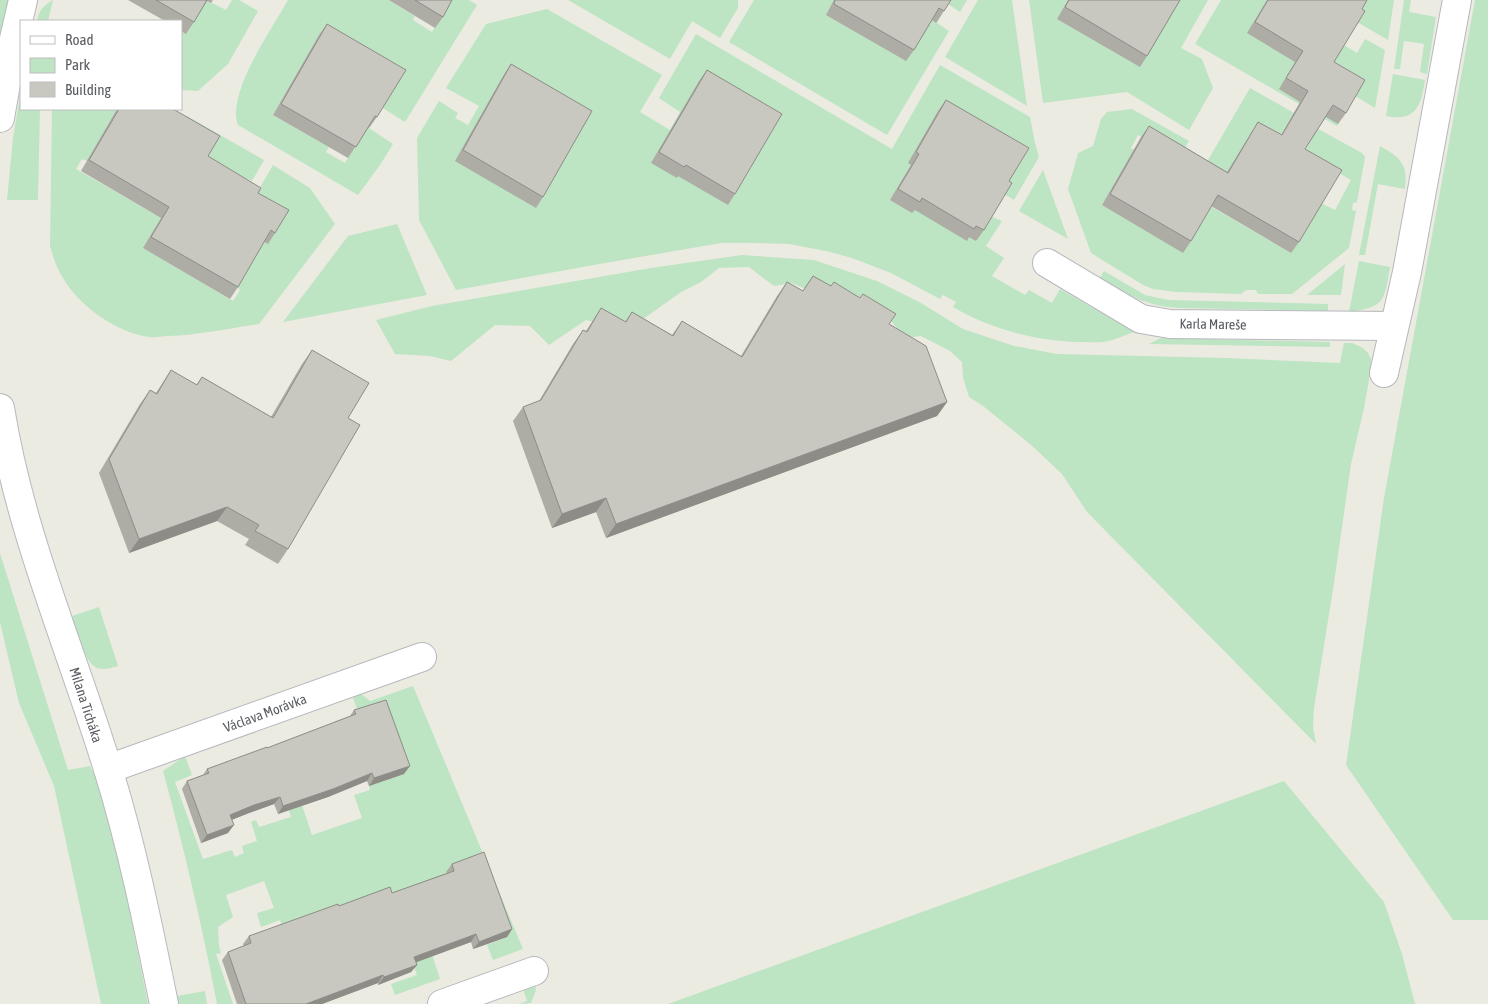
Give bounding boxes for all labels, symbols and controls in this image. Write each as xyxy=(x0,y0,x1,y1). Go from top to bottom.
legend xyxy=(20,20,182,110)
text: Road xyxy=(65,31,94,48)
text: Park xyxy=(65,56,90,73)
text: Building xyxy=(65,81,111,98)
street label: Karla Mareše xyxy=(1179,315,1247,333)
street label: Milana Ticháka xyxy=(66,665,106,745)
street label: Václava Morávka xyxy=(221,691,309,735)

